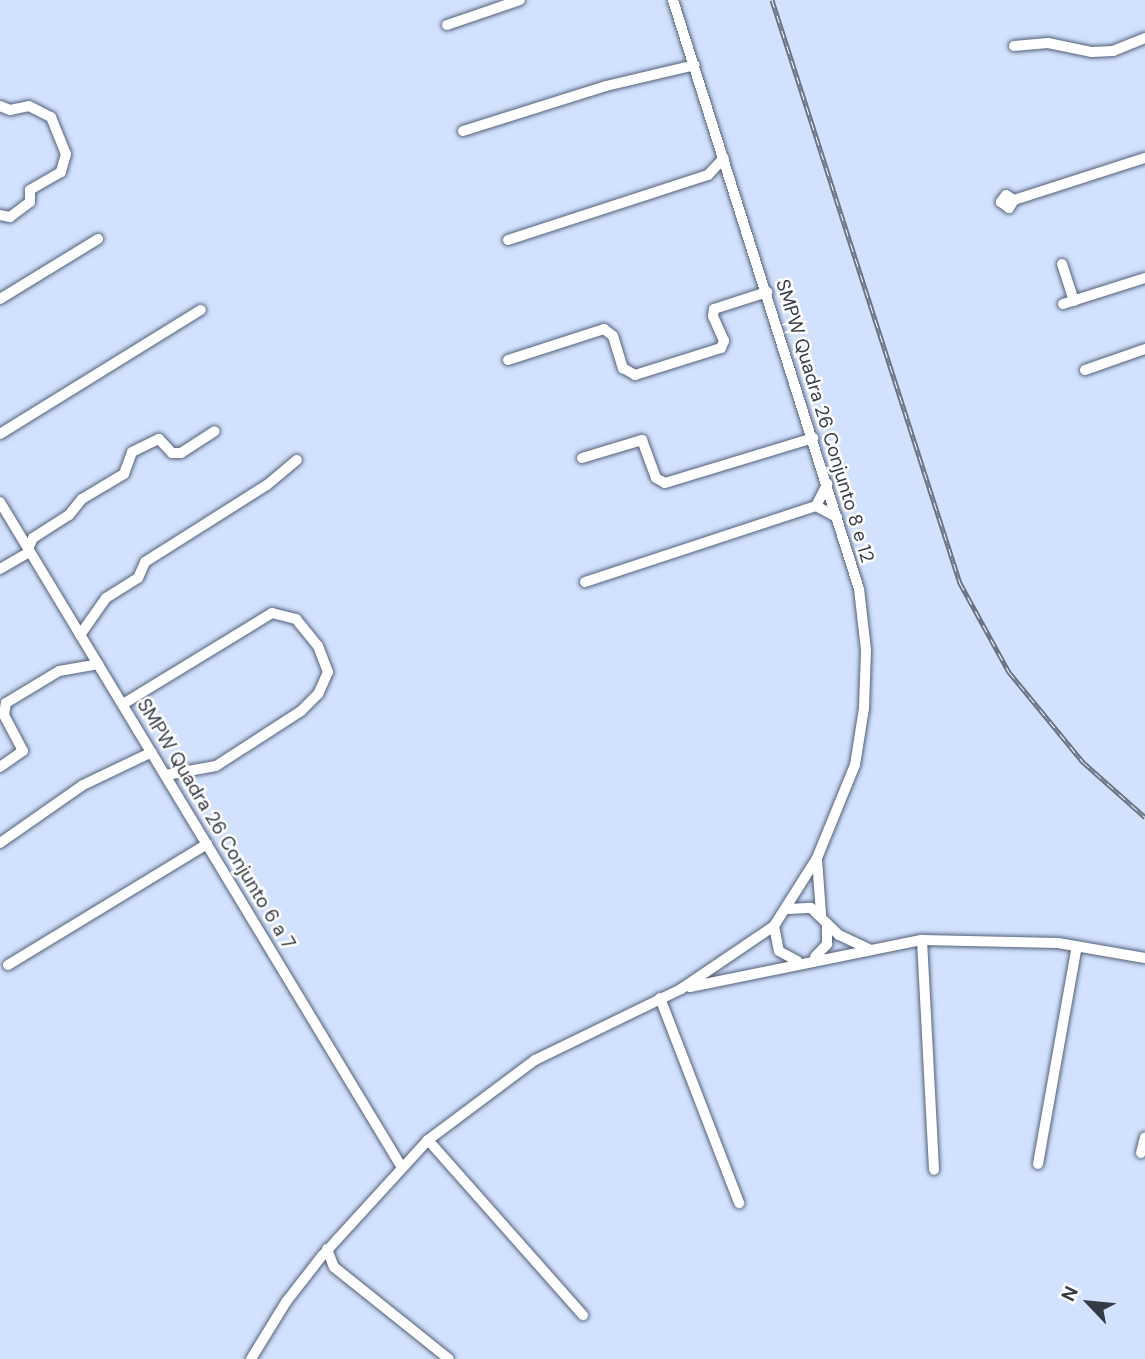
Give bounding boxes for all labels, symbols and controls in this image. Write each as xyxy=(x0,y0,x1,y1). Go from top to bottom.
street label: SMPW Quadra 26 Conjunto 8 e 12 xyxy=(771,277,879,565)
street label: SMPW Quadra 26 Conjunto 6 a 7 xyxy=(132,695,300,953)
north arrow xyxy=(1054,1268,1124,1338)
text: N xyxy=(1055,1282,1084,1305)

